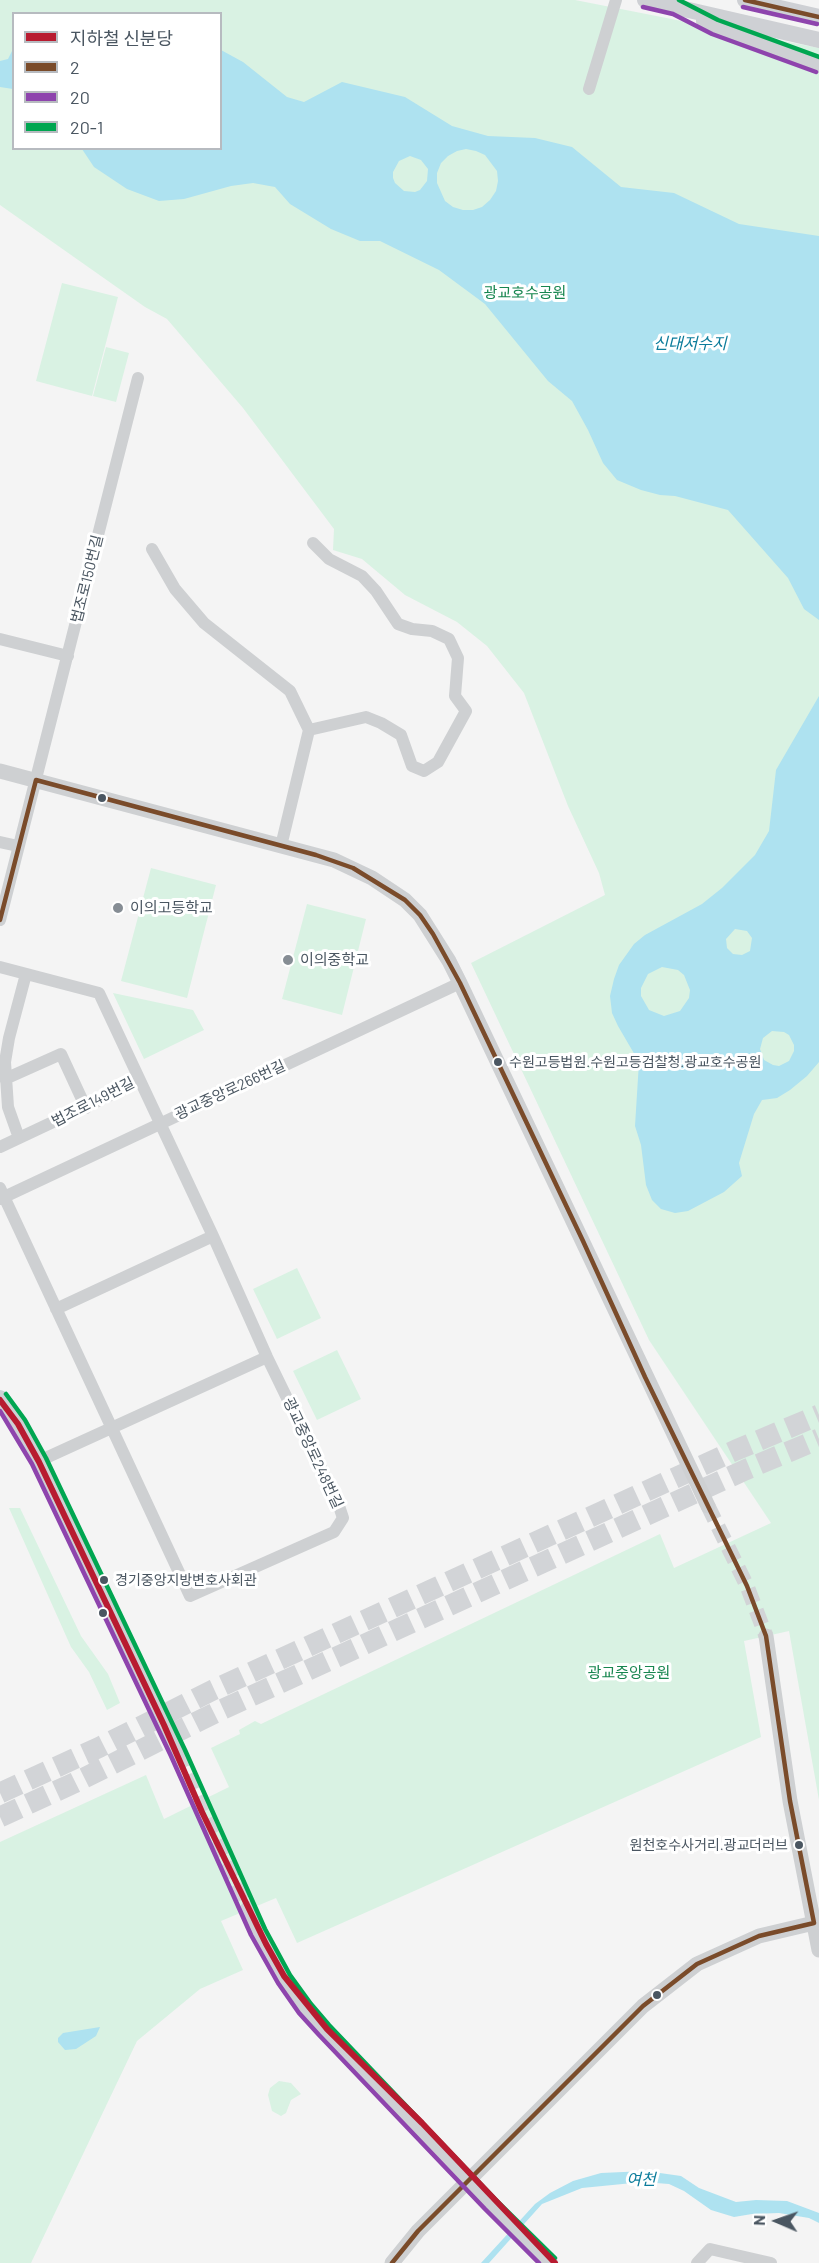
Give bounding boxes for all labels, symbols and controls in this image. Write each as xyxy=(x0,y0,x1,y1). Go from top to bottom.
legend xyxy=(12,12,222,150)
text: 지하철 신분당 xyxy=(70,27,173,49)
text: 2 xyxy=(70,56,80,78)
text: 20 xyxy=(70,86,90,108)
text: 20-1 xyxy=(70,116,103,138)
park label: 광교호수공원 xyxy=(484,284,566,302)
water label: 신대저수지 xyxy=(653,334,727,354)
street label: 법조로150번길 xyxy=(67,533,107,625)
unlabelled marker xyxy=(96,792,108,804)
place label: 이의고등학교 xyxy=(130,899,213,917)
marker: 이의고등학교 xyxy=(111,901,125,915)
place label: 이의중학교 xyxy=(300,951,369,969)
marker: 이의중학교 xyxy=(281,953,295,967)
place label: 수원고등법원.수원고등검찰청.광교호수공원 xyxy=(509,1054,762,1070)
street label: 광교중앙로266번길 xyxy=(172,1056,288,1124)
marker: 수원고등법원.수원고등검찰청.광교호수공원 xyxy=(492,1056,504,1068)
street label: 법조로149번길 xyxy=(49,1073,137,1131)
street label: 광교중앙로248번길 xyxy=(279,1394,347,1512)
place label: 경기중앙지방변호사회관 xyxy=(115,1572,257,1588)
marker: 경기중앙지방변호사회관 xyxy=(98,1574,110,1586)
unlabelled marker xyxy=(97,1607,109,1619)
park label: 광교중앙공원 xyxy=(588,1664,670,1682)
place label: 원천호수사거리.광교더러브 xyxy=(630,1837,788,1853)
marker: 원천호수사거리.광교더러브 xyxy=(793,1839,805,1851)
unlabelled marker xyxy=(651,1989,663,2001)
water label: 여천 xyxy=(626,2170,656,2190)
north arrow xyxy=(747,2191,807,2251)
text: N xyxy=(749,2215,768,2226)

